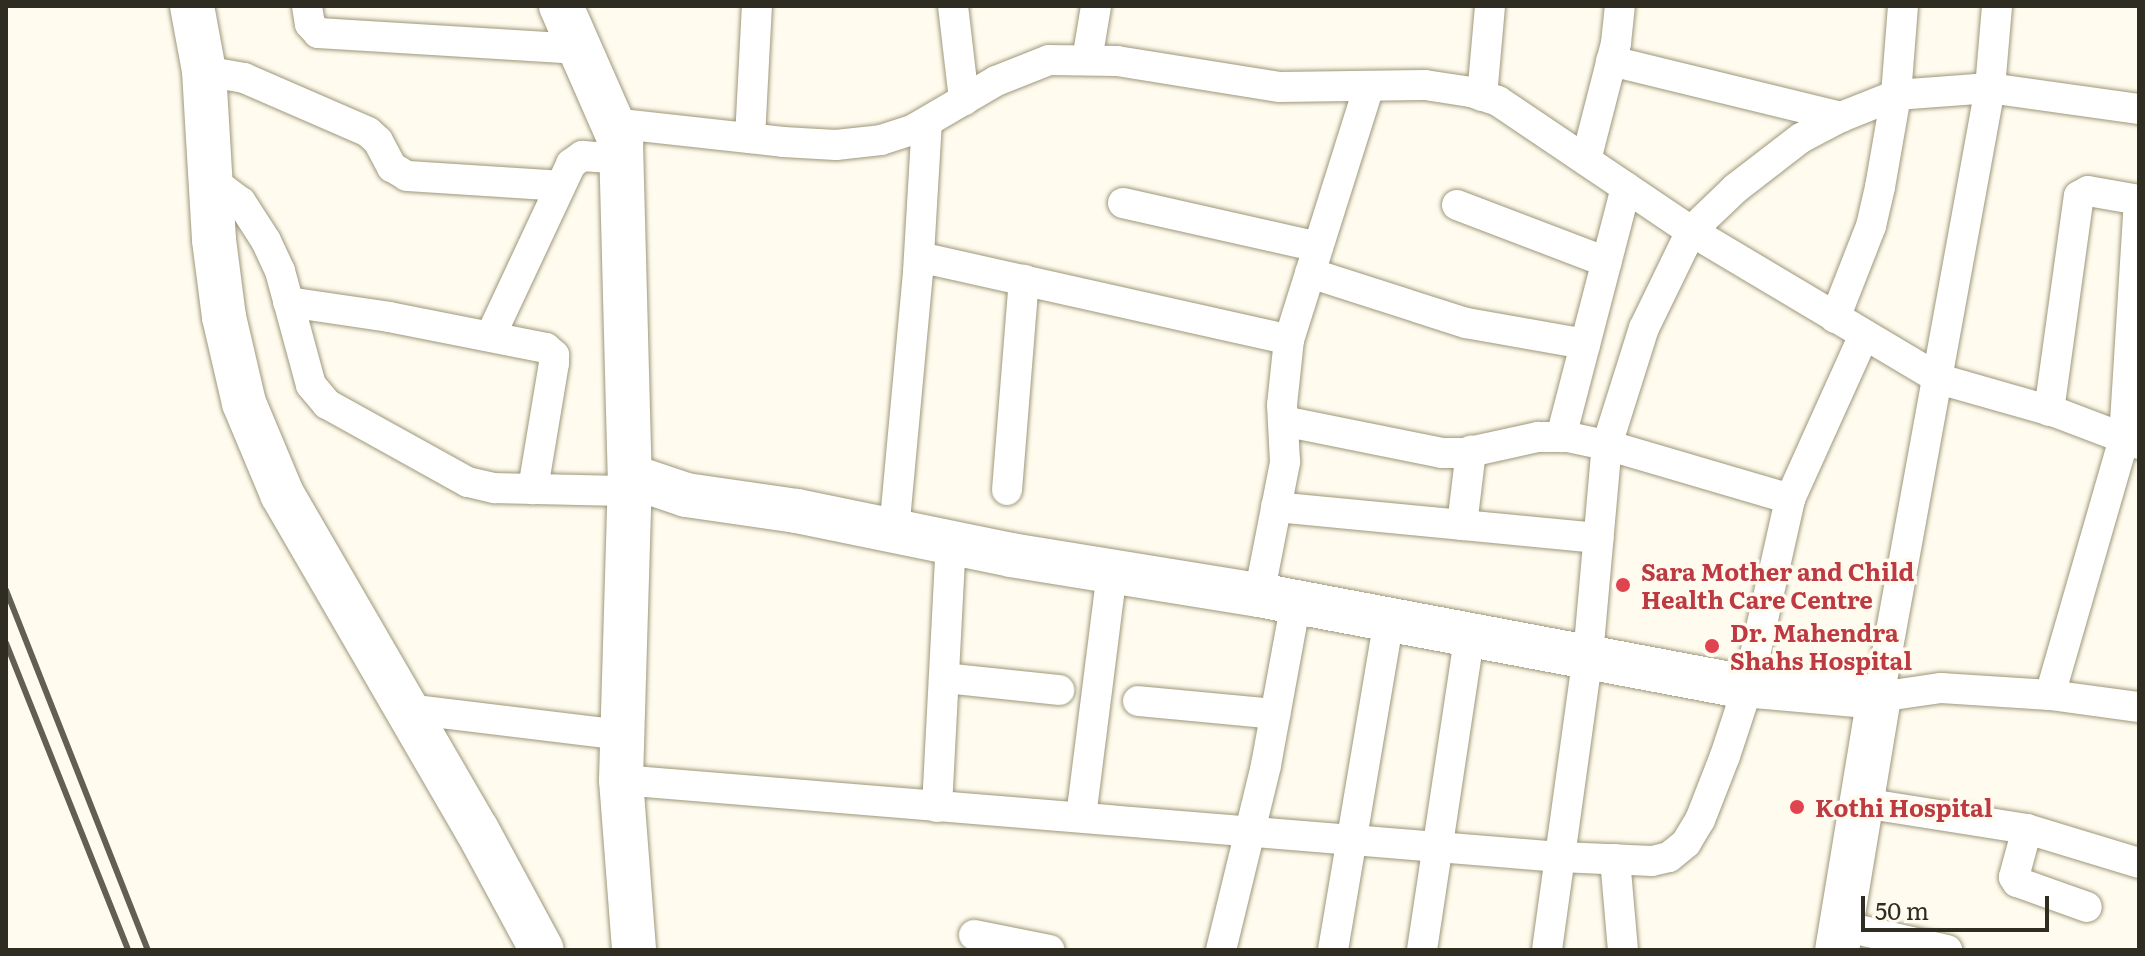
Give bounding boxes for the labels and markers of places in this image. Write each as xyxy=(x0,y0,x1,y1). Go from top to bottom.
place label: Sara Mother and Child Health Care Centre xyxy=(1641,557,1914,613)
marker: Sara Mother and Child Health Care Centre xyxy=(1612,574,1634,596)
place label: Dr. Mahendra Shahs Hospital xyxy=(1730,618,1912,674)
marker: Dr. Mahendra Shahs Hospital xyxy=(1701,635,1723,657)
place label: Kothi Hospital xyxy=(1815,793,1993,821)
marker: Kothi Hospital xyxy=(1786,796,1808,818)

